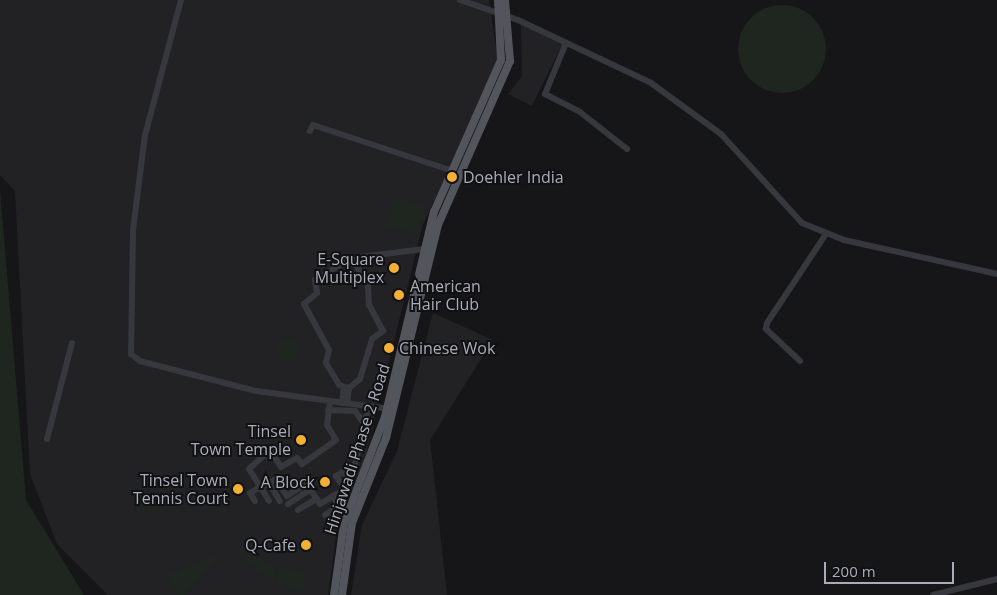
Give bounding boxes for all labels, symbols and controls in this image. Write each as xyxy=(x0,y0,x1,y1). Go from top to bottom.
place label: Doehler India xyxy=(463,167,564,187)
marker: Doehler India xyxy=(445,170,459,184)
place label: E-Square Multiplex xyxy=(315,249,384,287)
marker: E-Square Multiplex xyxy=(388,262,400,274)
place label: American Hair Club xyxy=(410,276,481,314)
marker: American Hair Club xyxy=(392,288,406,302)
place label: Chinese Wok xyxy=(399,338,495,358)
marker: Chinese Wok xyxy=(383,342,395,354)
street label: Hinjawadi Phase 2 Road xyxy=(320,361,394,537)
place label: Tinsel Town Temple xyxy=(191,421,291,459)
marker: Tinsel Town Temple xyxy=(295,434,307,446)
place label: Tinsel Town Tennis Court xyxy=(133,470,228,508)
place label: A Block xyxy=(261,472,315,492)
marker: A Block xyxy=(319,476,331,488)
marker: Tinsel Town Tennis Court xyxy=(232,483,244,495)
place label: Q-Cafe xyxy=(245,535,296,555)
marker: Q-Cafe xyxy=(300,539,312,551)
scale bar xyxy=(827,552,957,584)
text: 200 m xyxy=(832,561,876,581)

